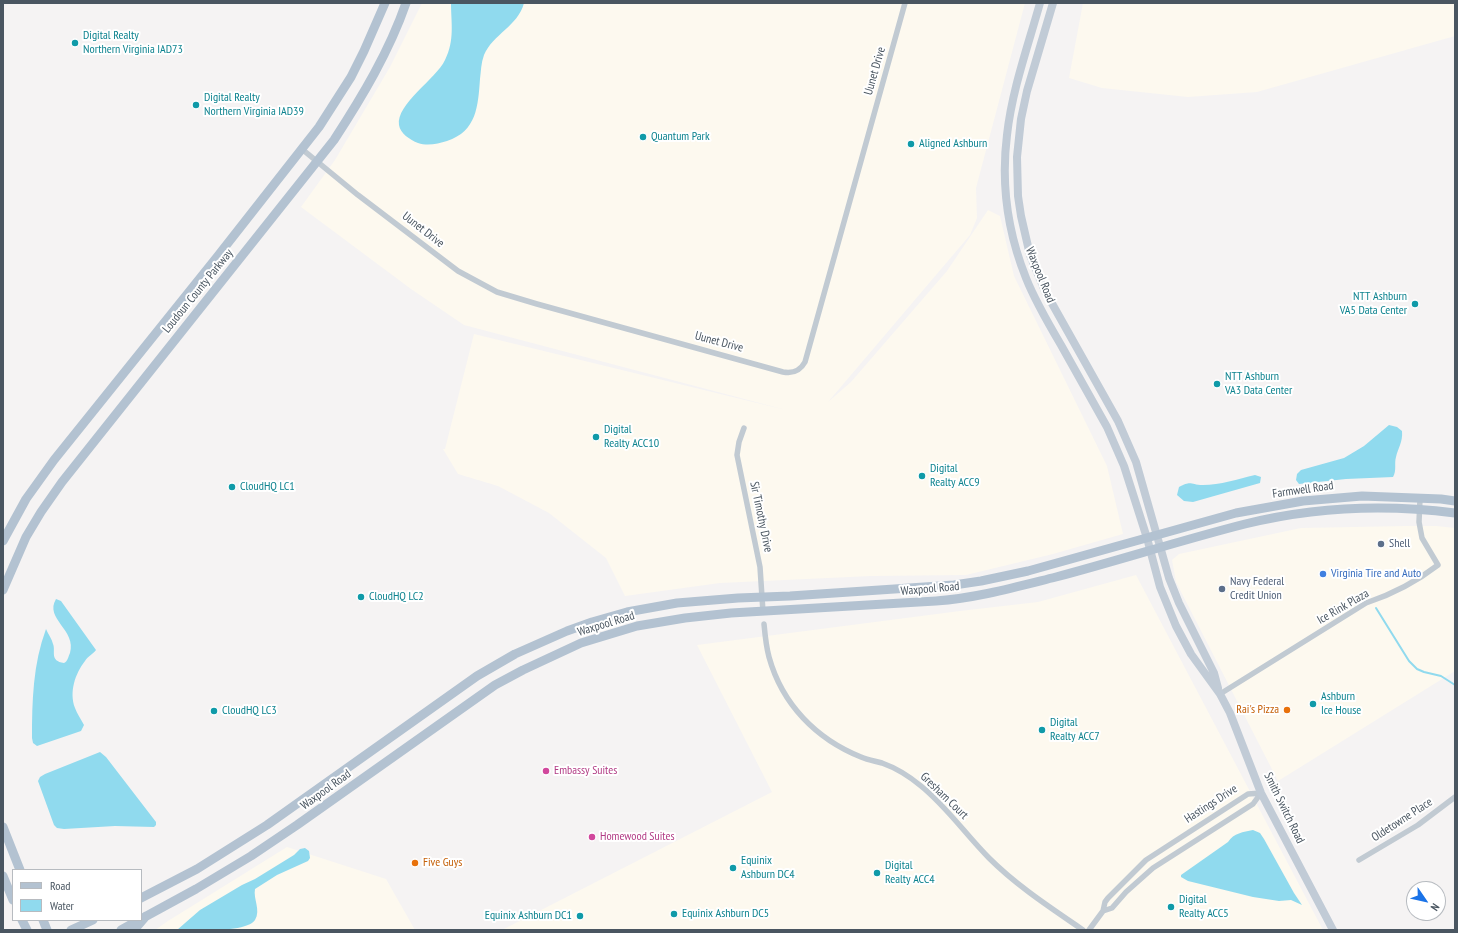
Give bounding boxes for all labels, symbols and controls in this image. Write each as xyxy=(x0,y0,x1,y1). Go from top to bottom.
place label: Digital Realty Northern Virginia IAD73 xyxy=(83,29,183,57)
marker: Digital Realty Northern Virginia IAD73 xyxy=(70,38,80,48)
street label: Uunet Drive xyxy=(861,45,889,97)
place label: Digital Realty Northern Virginia IAD39 xyxy=(204,91,304,119)
marker: Digital Realty Northern Virginia IAD39 xyxy=(191,100,201,110)
place label: Quantum Park xyxy=(651,130,710,144)
marker: Quantum Park xyxy=(638,132,648,142)
place label: Aligned Ashburn xyxy=(919,137,987,151)
marker: Aligned Ashburn xyxy=(906,139,916,149)
street label: Uunet Drive xyxy=(399,209,447,251)
street label: Waxpool Road xyxy=(1022,245,1058,305)
street label: Loudoun County Parkway xyxy=(160,246,236,336)
place label: NTT Ashburn VA5 Data Center xyxy=(1340,290,1407,318)
marker: NTT Ashburn VA5 Data Center xyxy=(1410,299,1420,309)
street label: Uunet Drive xyxy=(693,329,745,355)
place label: NTT Ashburn VA3 Data Center xyxy=(1225,370,1292,398)
marker: NTT Ashburn VA3 Data Center xyxy=(1212,379,1222,389)
place label: Digital Realty ACC10 xyxy=(604,423,659,451)
marker: Digital Realty ACC10 xyxy=(591,432,601,442)
place label: Digital Realty ACC9 xyxy=(930,462,980,490)
marker: Digital Realty ACC9 xyxy=(917,471,927,481)
street label: Farmwell Road xyxy=(1272,479,1334,501)
place label: CloudHQ LC1 xyxy=(240,480,295,494)
street label: Sir Timothy Drive xyxy=(746,480,776,554)
marker: CloudHQ LC1 xyxy=(227,482,237,492)
place label: Shell xyxy=(1389,537,1410,551)
marker: Shell xyxy=(1376,539,1386,549)
place label: Virginia Tire and Auto xyxy=(1331,567,1421,581)
marker: Virginia Tire and Auto xyxy=(1318,569,1328,579)
place label: Navy Federal Credit Union xyxy=(1230,575,1284,603)
street label: Waxpool Road xyxy=(900,579,960,599)
marker: Navy Federal Credit Union xyxy=(1217,584,1227,594)
street label: Ice Rink Plaza xyxy=(1315,586,1371,628)
place label: CloudHQ LC2 xyxy=(369,590,424,604)
marker: CloudHQ LC2 xyxy=(356,592,366,602)
street label: Waxpool Road xyxy=(576,609,636,639)
place label: Ashburn Ice House xyxy=(1321,690,1361,718)
marker: Ashburn Ice House xyxy=(1308,699,1318,709)
place label: Rai's Pizza xyxy=(1236,703,1279,717)
place label: CloudHQ LC3 xyxy=(222,704,277,718)
marker: Rai's Pizza xyxy=(1282,705,1292,715)
marker: CloudHQ LC3 xyxy=(209,706,219,716)
place label: Digital Realty ACC7 xyxy=(1050,716,1100,744)
marker: Digital Realty ACC7 xyxy=(1037,725,1047,735)
place label: Embassy Suites xyxy=(554,764,617,778)
marker: Embassy Suites xyxy=(541,766,551,776)
street label: Waxpool Road xyxy=(298,767,354,813)
street label: Gresham Court xyxy=(917,770,971,822)
street label: Smith Switch Road xyxy=(1261,770,1307,846)
street label: Hastings Drive xyxy=(1182,782,1240,826)
street label: Oldetowne Place xyxy=(1369,795,1435,845)
place label: Homewood Suites xyxy=(600,830,675,844)
marker: Homewood Suites xyxy=(587,832,597,842)
place label: Equinix Ashburn DC4 xyxy=(741,854,795,882)
place label: Five Guys xyxy=(423,856,462,870)
marker: Five Guys xyxy=(410,858,420,868)
place label: Digital Realty ACC4 xyxy=(885,859,935,887)
marker: Equinix Ashburn DC4 xyxy=(728,863,738,873)
marker: Digital Realty ACC4 xyxy=(872,868,882,878)
legend xyxy=(12,869,142,921)
text: Road xyxy=(50,878,70,893)
north arrow xyxy=(1406,881,1446,921)
place label: Digital Realty ACC5 xyxy=(1179,893,1229,921)
text: Water xyxy=(50,898,74,913)
text: N xyxy=(1428,901,1443,914)
marker: Digital Realty ACC5 xyxy=(1166,902,1176,912)
place label: Equinix Ashburn DC5 xyxy=(682,907,769,921)
place label: Equinix Ashburn DC1 xyxy=(485,909,572,923)
marker: Equinix Ashburn DC5 xyxy=(669,909,679,919)
marker: Equinix Ashburn DC1 xyxy=(575,911,585,921)

